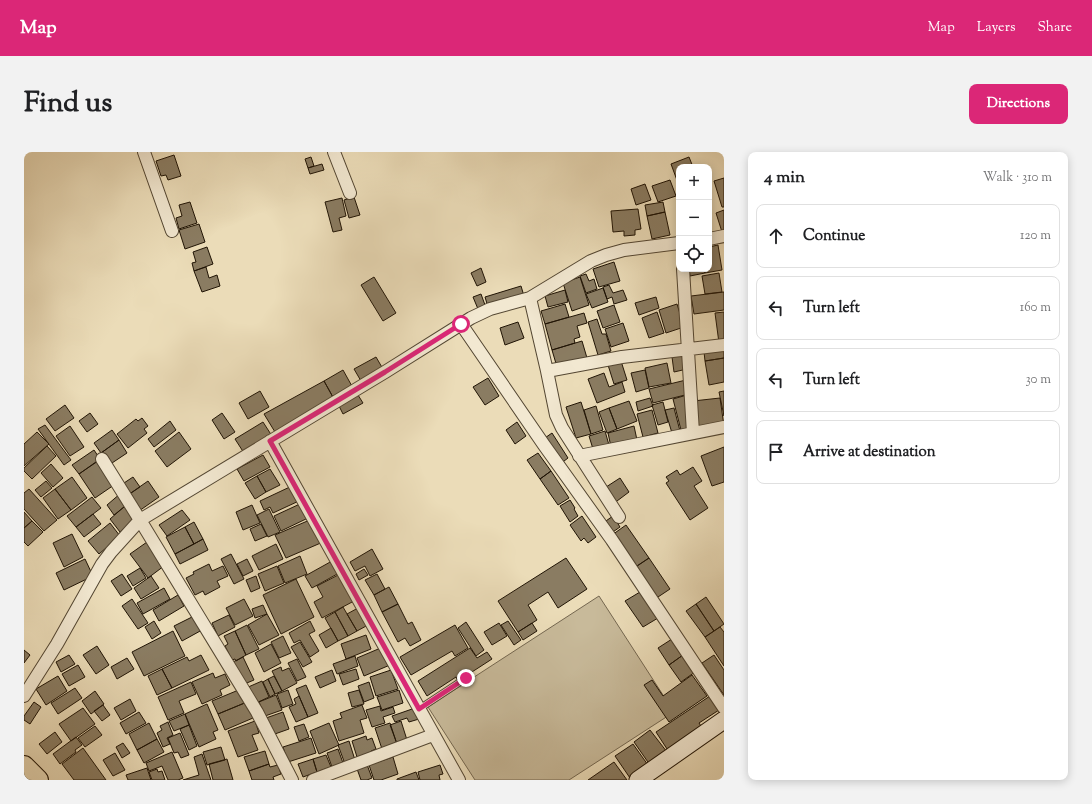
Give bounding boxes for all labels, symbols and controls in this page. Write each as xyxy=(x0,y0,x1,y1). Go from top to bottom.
text: Map xyxy=(20,15,57,42)
text: Map xyxy=(928,18,955,38)
text: Layers xyxy=(977,18,1015,38)
text: Share xyxy=(1037,18,1072,38)
text: Find us xyxy=(24,84,112,124)
button: Directions xyxy=(969,84,1068,124)
map controls xyxy=(676,164,712,272)
button: + xyxy=(676,164,712,200)
text: 4 min xyxy=(764,166,805,190)
text: Walk · 310 m xyxy=(983,169,1052,187)
button: − xyxy=(676,200,712,236)
icon: ahead xyxy=(765,225,787,247)
text: Continue xyxy=(803,226,865,247)
text: 120 m xyxy=(1020,227,1051,245)
button: locate xyxy=(676,236,712,272)
icon: left xyxy=(765,297,787,319)
text: Turn left xyxy=(803,298,860,319)
text: 160 m xyxy=(1020,299,1051,317)
route start xyxy=(452,315,470,333)
icon: left xyxy=(765,369,787,391)
text: Turn left xyxy=(803,370,860,391)
text: 30 m xyxy=(1025,371,1051,389)
icon: arrive xyxy=(765,441,787,463)
text: Arrive at destination xyxy=(803,442,936,463)
route end xyxy=(457,669,475,687)

